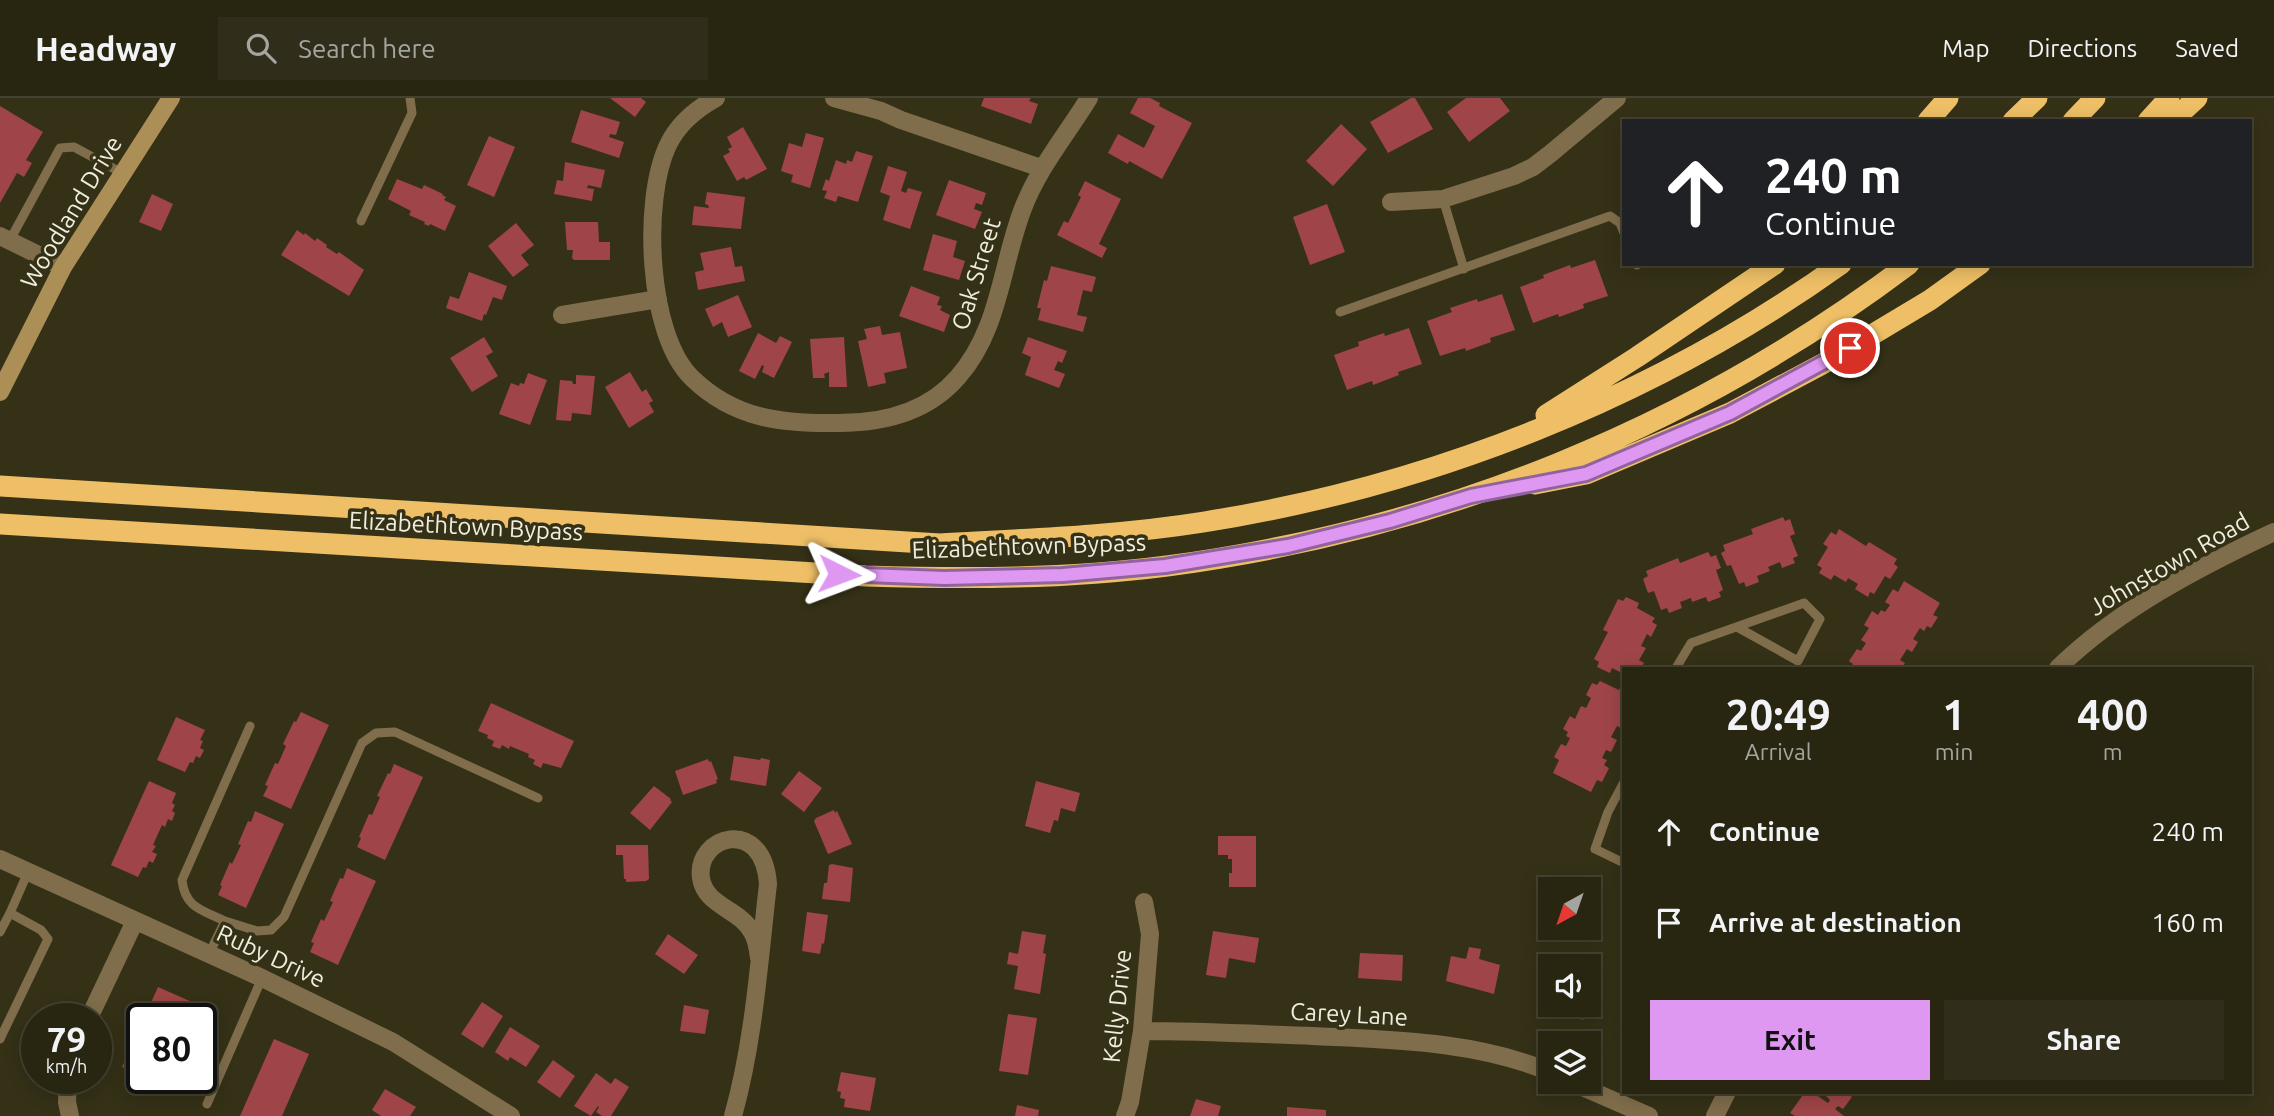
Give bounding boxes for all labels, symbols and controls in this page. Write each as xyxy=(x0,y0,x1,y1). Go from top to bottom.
search box xyxy=(218,17,708,80)
icon: search xyxy=(242,29,280,67)
text: Headway xyxy=(35,30,176,67)
text: Search here xyxy=(298,34,436,63)
text: Map xyxy=(1942,35,1989,62)
text: Directions xyxy=(2027,35,2137,62)
text: Saved xyxy=(2175,35,2239,62)
street label: Woodland Drive xyxy=(15,131,127,293)
icon: ahead xyxy=(1650,147,1741,238)
text: 240 m xyxy=(1765,147,1902,202)
text: Continue xyxy=(1765,205,1896,241)
street label: Oak Street xyxy=(946,214,1006,333)
pin xyxy=(1820,318,1880,378)
icon: arrive xyxy=(1831,329,1869,367)
street label: Elizabethtown Bypass xyxy=(348,506,584,546)
street label: Johnstown Road xyxy=(2084,507,2254,621)
street label: Elizabethtown Bypass xyxy=(911,528,1147,564)
position arrow xyxy=(802,537,876,611)
text: 20:49 xyxy=(1726,691,1831,738)
text: 1 xyxy=(1942,691,1966,738)
text: 400 xyxy=(2077,691,2148,738)
text: Arrival xyxy=(1745,739,1812,764)
text: min xyxy=(1935,739,1973,764)
text: m xyxy=(2103,739,2123,764)
icon: ahead xyxy=(1650,813,1688,851)
text: Continue xyxy=(1709,817,1820,846)
text: 240 m xyxy=(2152,817,2224,846)
north arrow xyxy=(1538,877,1601,940)
map controls xyxy=(1538,877,1601,1094)
icon: arrive xyxy=(1650,904,1688,942)
text: Arrive at destination xyxy=(1709,908,1962,937)
text: 160 m xyxy=(2152,908,2224,937)
street label: Ruby Drive xyxy=(213,919,329,993)
street label: Kelly Drive xyxy=(1098,948,1136,1064)
button: sound xyxy=(1538,954,1601,1017)
street label: Carey Lane xyxy=(1289,997,1409,1031)
button: Exit xyxy=(1650,1000,1930,1080)
button: Share xyxy=(1944,1000,2224,1080)
speed limit sign: 80 xyxy=(126,1003,217,1094)
text: 79 xyxy=(47,1019,86,1059)
button: layers xyxy=(1538,1031,1601,1094)
text: km/h xyxy=(46,1056,87,1076)

